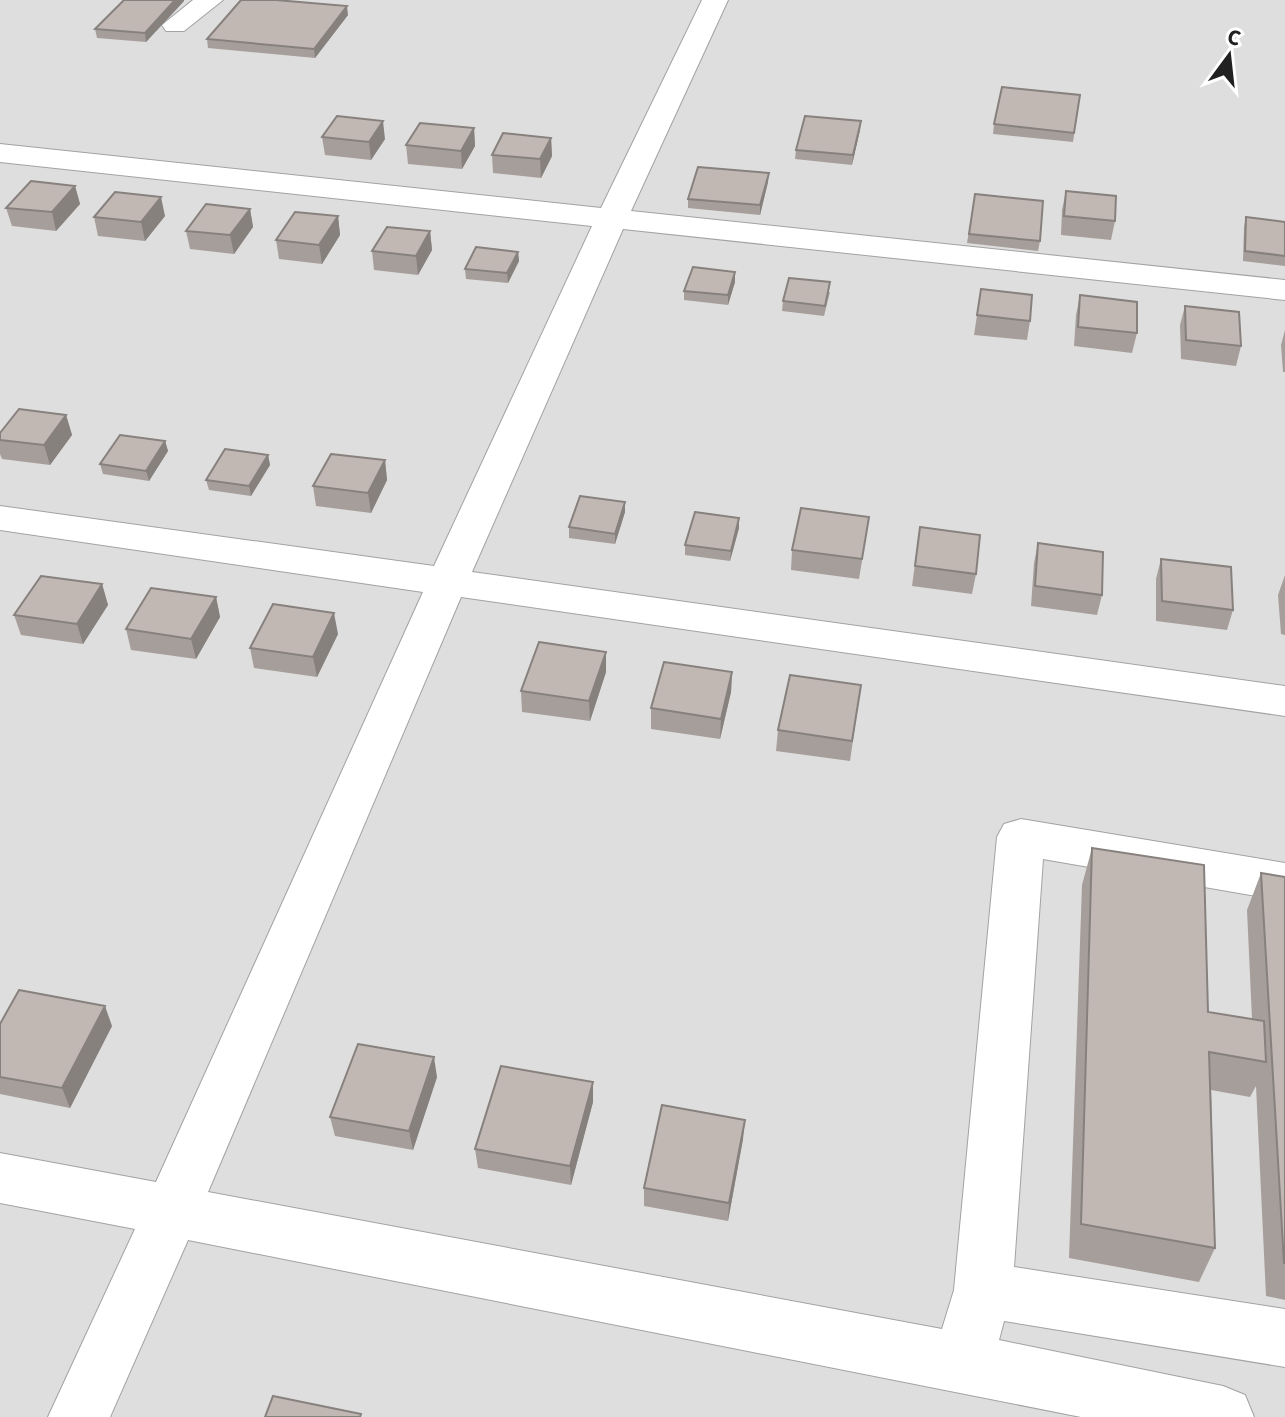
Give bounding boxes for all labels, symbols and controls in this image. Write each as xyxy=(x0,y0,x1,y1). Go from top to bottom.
north arrow xyxy=(1189,16,1269,96)
text: С xyxy=(1224,21,1244,55)

